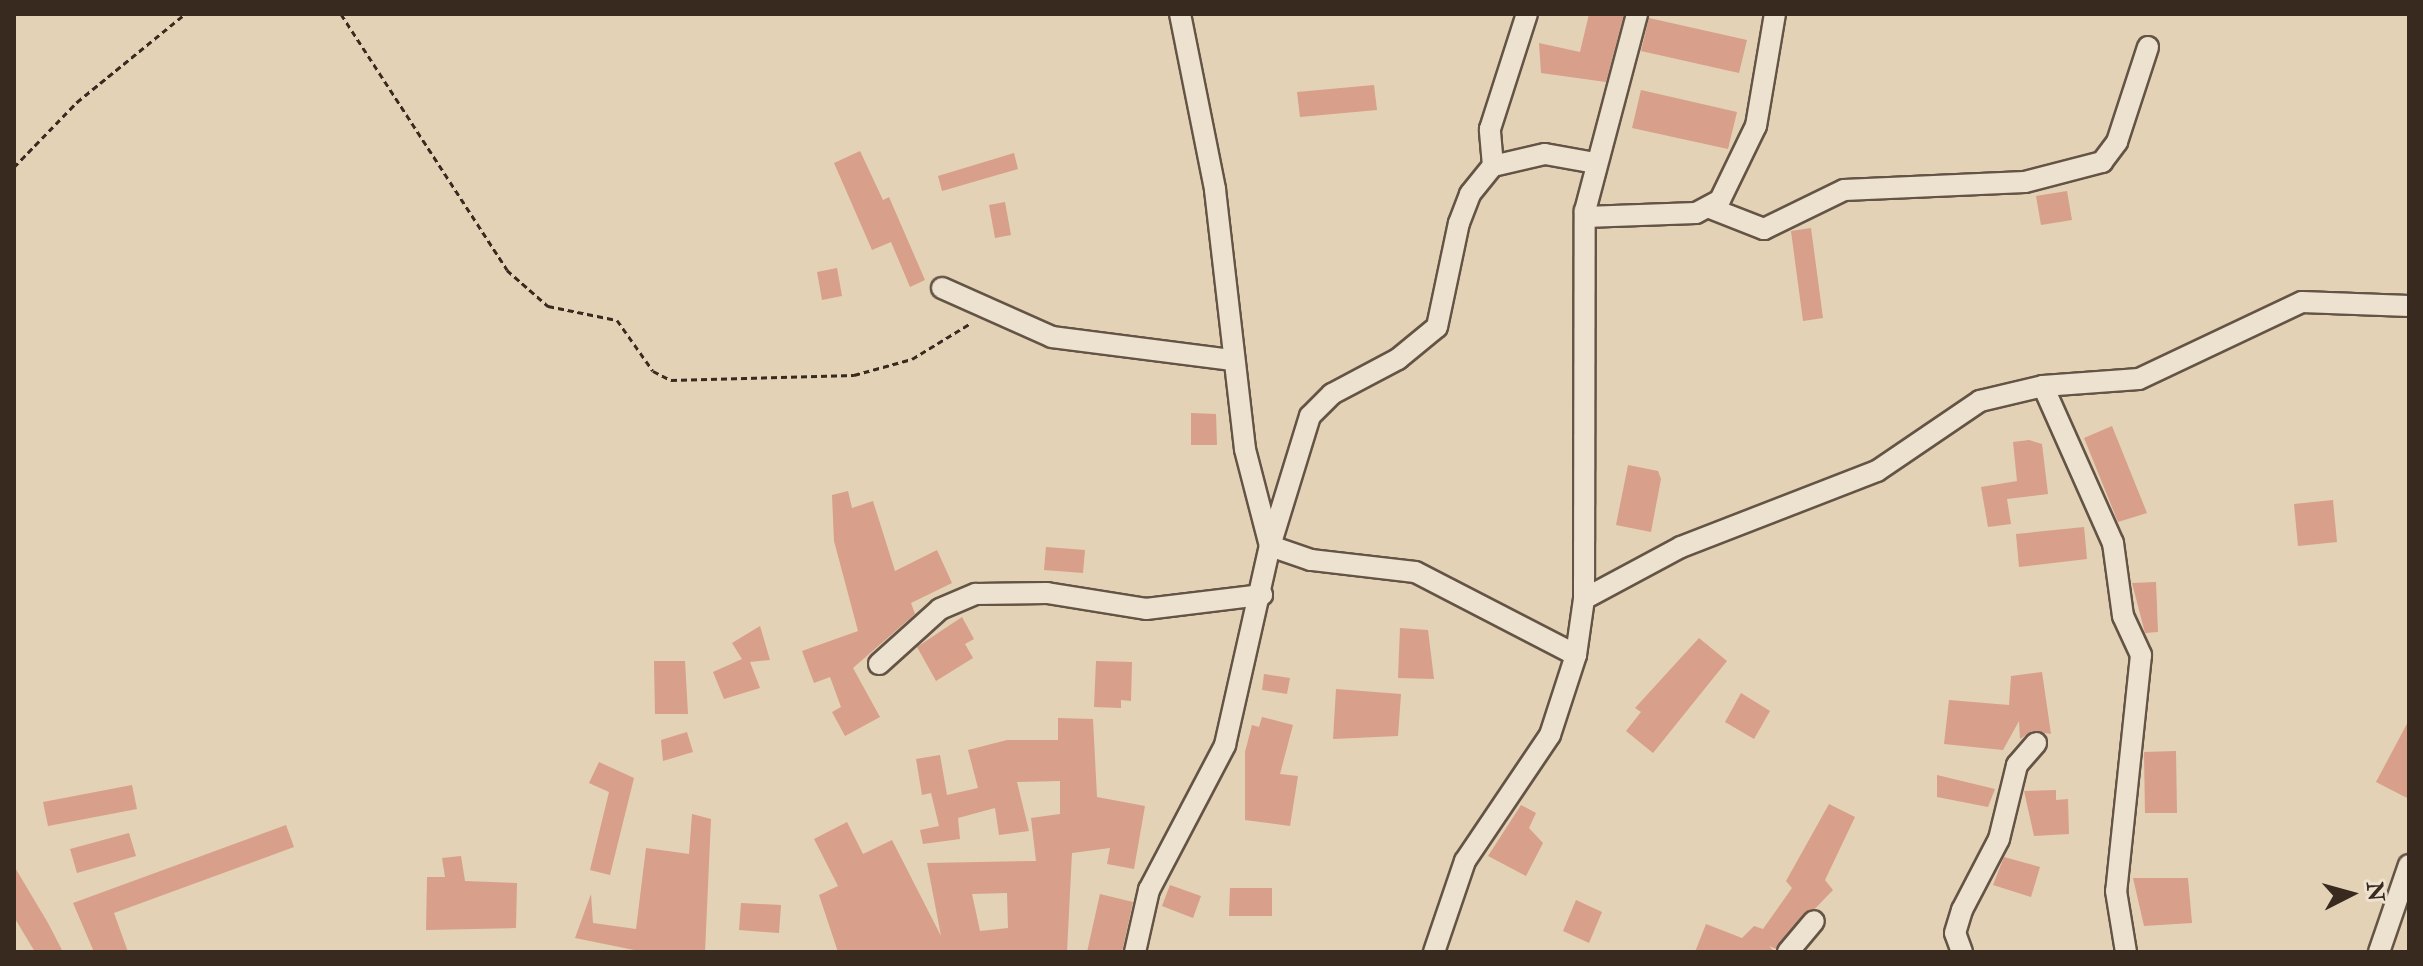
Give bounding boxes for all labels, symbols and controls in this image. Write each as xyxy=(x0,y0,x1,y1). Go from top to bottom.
north arrow xyxy=(2311,854,2391,934)
text: N xyxy=(2360,880,2390,903)

